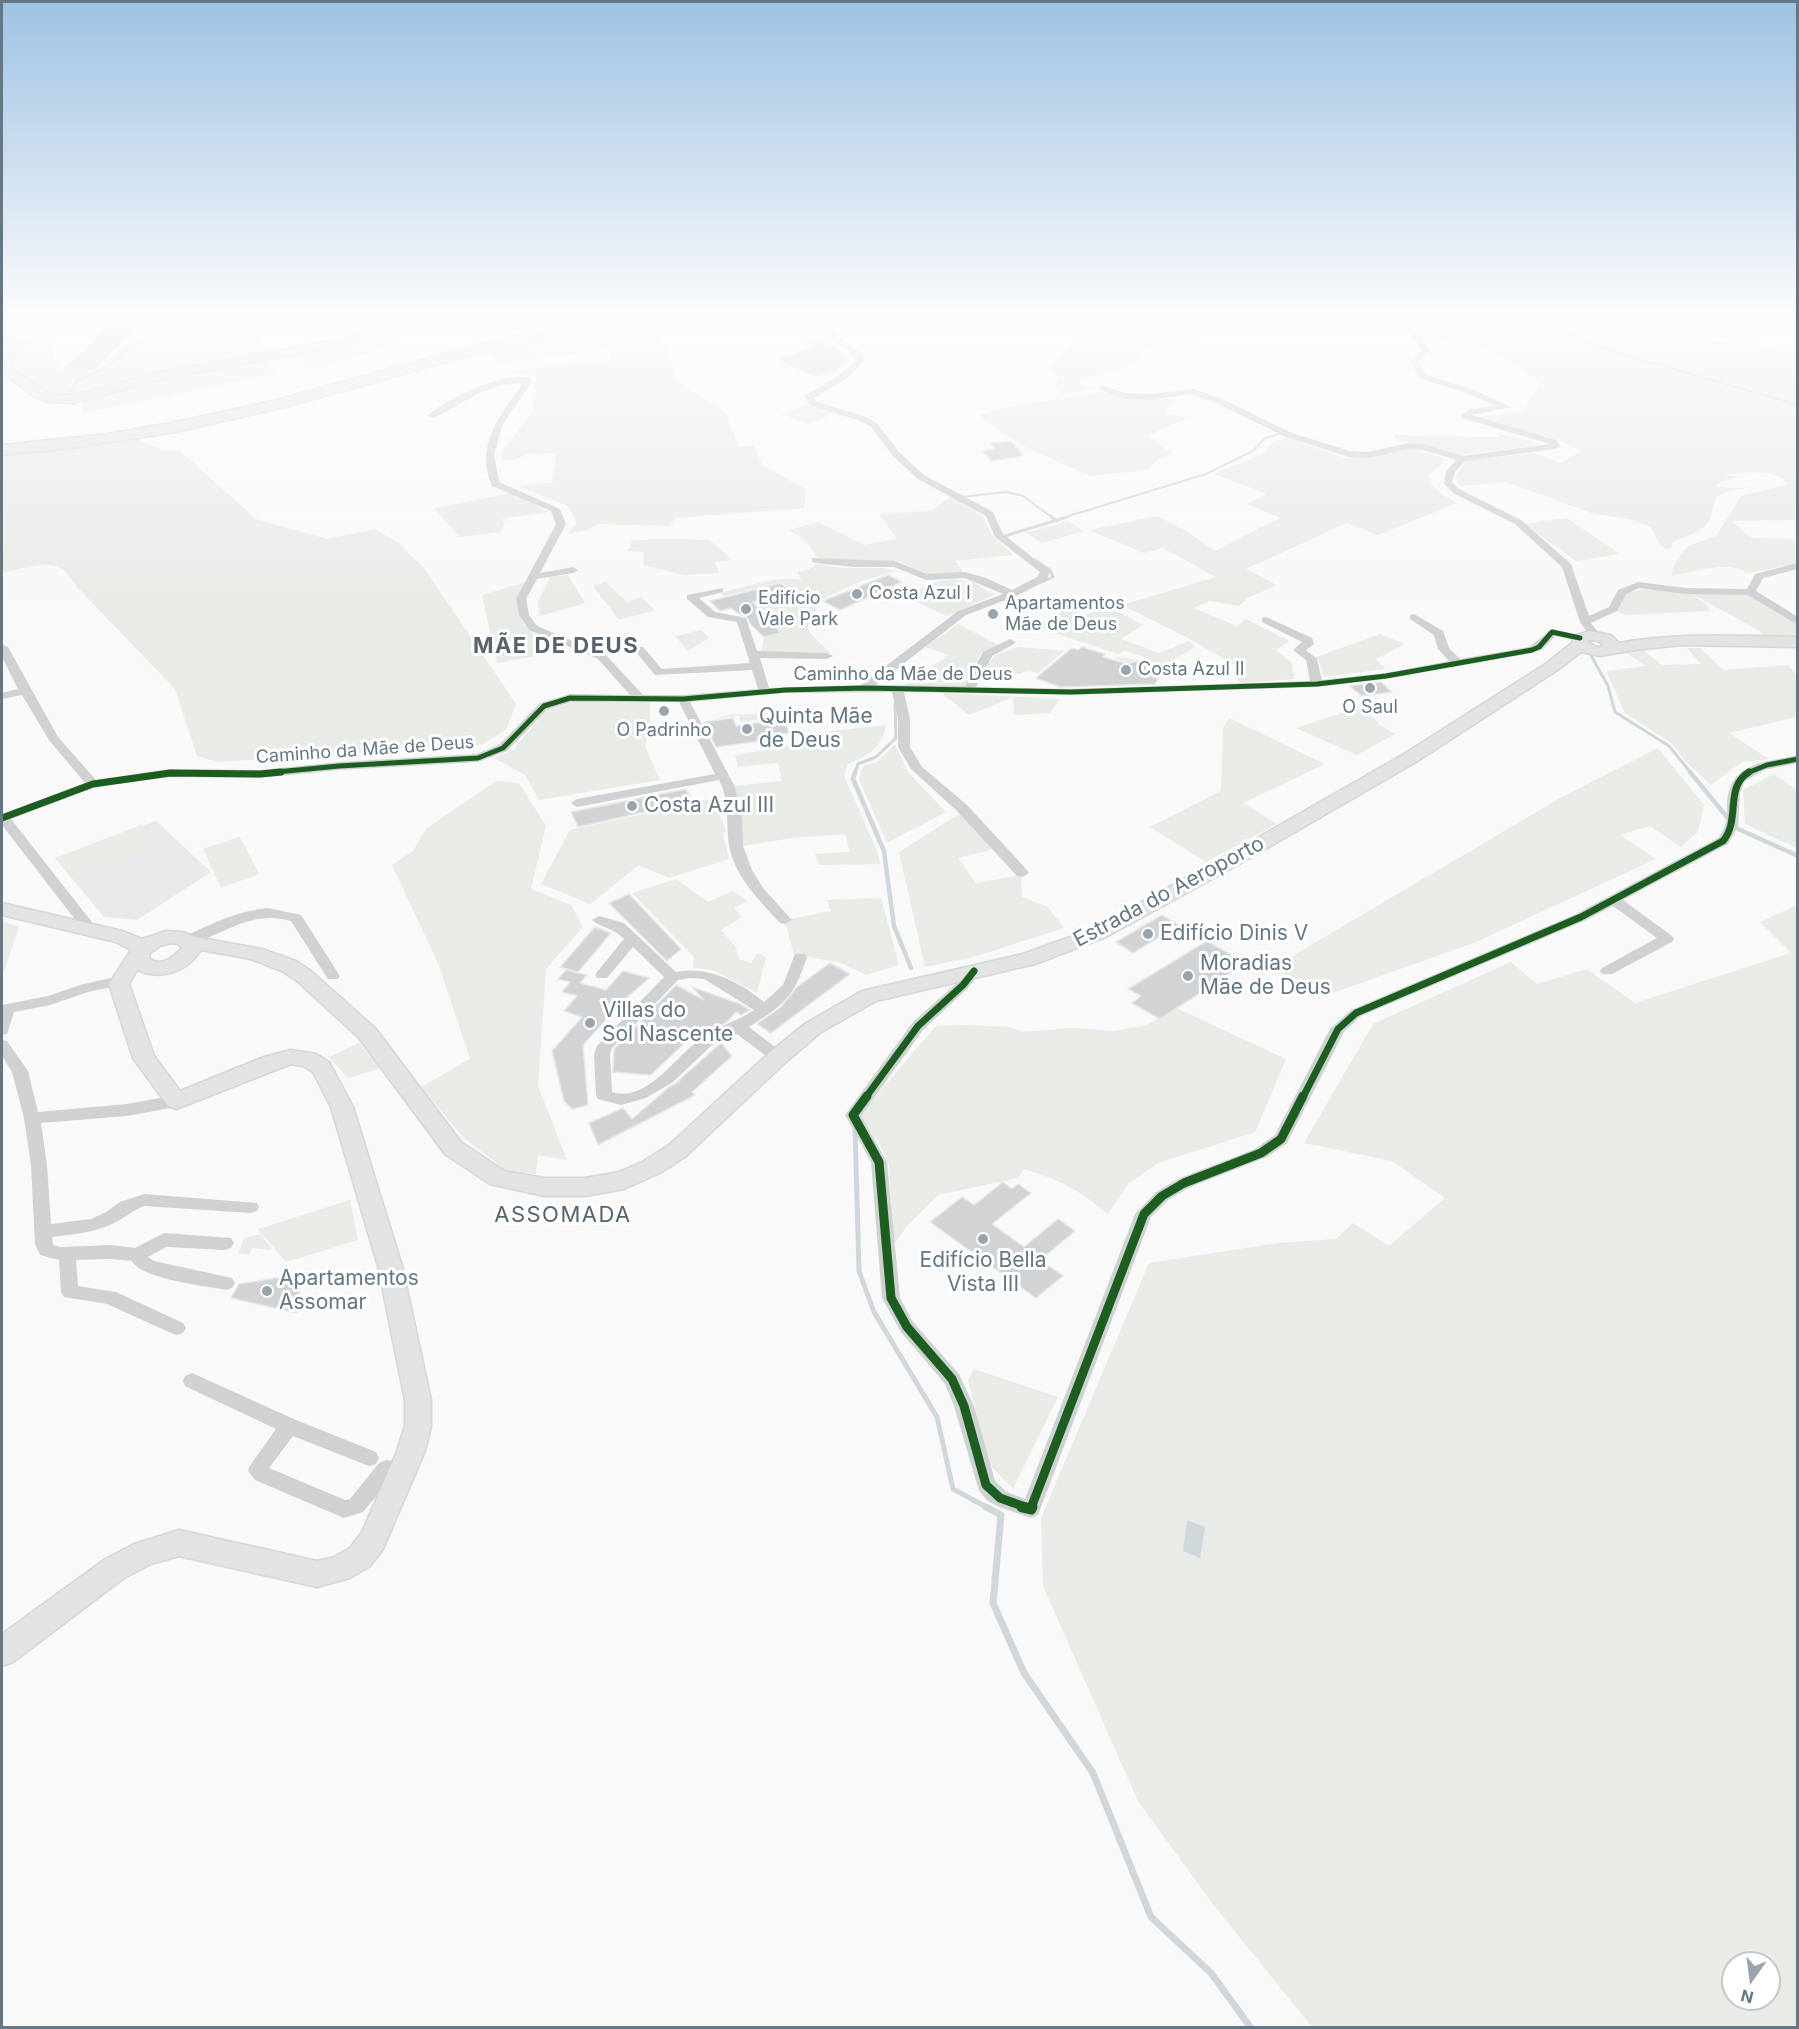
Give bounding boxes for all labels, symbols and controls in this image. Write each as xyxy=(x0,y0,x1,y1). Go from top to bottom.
place label: Costa Azul I xyxy=(869,583,971,605)
marker: Costa Azul I xyxy=(850,587,864,601)
place label: Edifício Vale Park xyxy=(758,588,838,630)
place label: Apartamentos Mãe de Deus xyxy=(1005,593,1125,636)
marker: Edifício Vale Park xyxy=(739,602,753,616)
marker: Apartamentos Mãe de Deus xyxy=(986,607,1000,621)
district label: MÃE DE DEUS xyxy=(473,633,639,659)
place label: Costa Azul II xyxy=(1138,659,1245,681)
marker: Costa Azul II xyxy=(1119,663,1133,677)
street label: Caminho da Mãe de Deus xyxy=(794,664,1012,686)
marker: O Saul xyxy=(1363,681,1377,695)
place label: O Saul xyxy=(1342,697,1398,719)
marker: O Padrinho xyxy=(657,704,671,718)
place label: Quinta Mãe de Deus xyxy=(759,704,873,754)
place label: O Padrinho xyxy=(617,720,711,742)
marker: Quinta Mãe de Deus xyxy=(740,722,754,736)
street label: Caminho da Mãe de Deus xyxy=(255,732,475,768)
place label: Costa Azul III xyxy=(644,793,774,819)
marker: Costa Azul III xyxy=(625,799,639,813)
street label: Estrada do Aeroporto xyxy=(1069,831,1269,953)
place label: Edifício Dinis V xyxy=(1160,921,1308,947)
marker: Edifício Dinis V xyxy=(1141,927,1155,941)
place label: Moradias Mãe de Deus xyxy=(1200,951,1331,1001)
marker: Moradias Mãe de Deus xyxy=(1181,969,1195,983)
place label: Villas do Sol Nascente xyxy=(602,998,733,1048)
marker: Villas do Sol Nascente xyxy=(583,1016,597,1030)
district label: ASSOMADA xyxy=(494,1202,632,1228)
marker: Edifício Bella Vista III xyxy=(976,1232,990,1246)
place label: Edifício Bella Vista III xyxy=(920,1248,1046,1298)
place label: Apartamentos Assomar xyxy=(279,1266,419,1316)
marker: Apartamentos Assomar xyxy=(260,1284,274,1298)
north arrow xyxy=(1721,1951,1781,2011)
text: N xyxy=(1739,1985,1755,2008)

